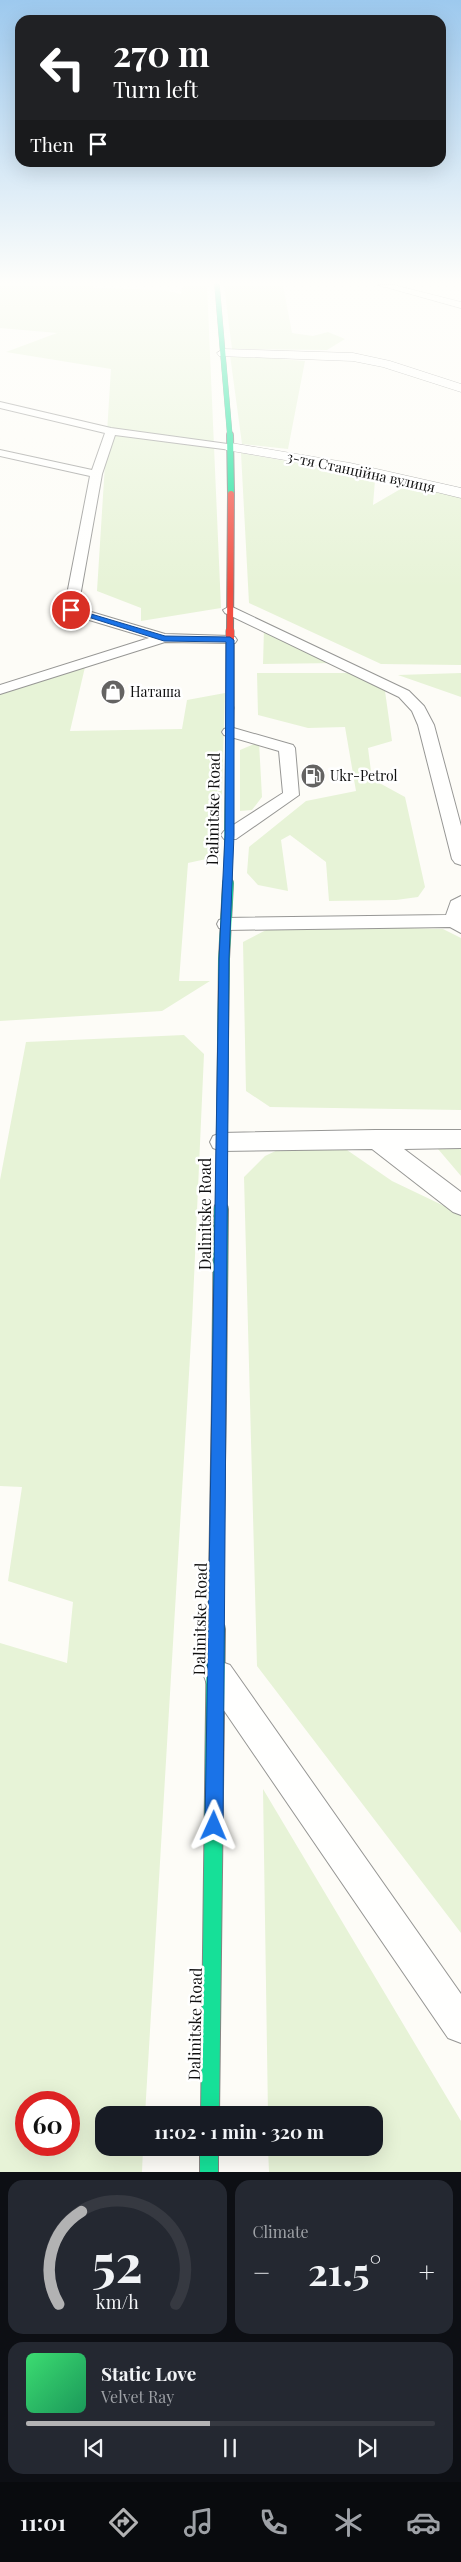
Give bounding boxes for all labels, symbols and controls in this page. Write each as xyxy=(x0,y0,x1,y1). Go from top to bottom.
text: 270 m xyxy=(113,29,210,76)
icon: left xyxy=(30,35,95,100)
text: Turn left xyxy=(113,74,198,104)
icon: arrive xyxy=(84,130,112,158)
text: Then xyxy=(30,131,74,157)
street label: 3-тя Станційна вулиця xyxy=(285,447,437,497)
pin xyxy=(50,589,92,631)
icon: arrive xyxy=(57,596,85,624)
shop icon: Наташа xyxy=(100,679,126,705)
place label: Наташа xyxy=(130,682,181,701)
street label: Dalinitske Road xyxy=(201,753,224,865)
fuel station icon: Ukr-Petrol xyxy=(300,763,326,789)
place label: Ukr-Petrol xyxy=(330,766,397,785)
street label: Dalinitske Road xyxy=(194,1158,215,1270)
street label: Dalinitske Road xyxy=(188,1563,211,1675)
position arrow xyxy=(187,1799,239,1851)
street label: Dalinitske Road xyxy=(183,1968,206,2080)
speed limit sign: 60 xyxy=(15,2091,80,2156)
text: 11:02 · 1 min · 320 m xyxy=(154,2118,324,2144)
text: Climate xyxy=(253,2221,309,2242)
text: 52 xyxy=(92,2227,143,2296)
text: 21.5° xyxy=(308,2245,381,2296)
text: − xyxy=(253,2253,271,2290)
text: + xyxy=(419,2253,435,2290)
text: km/h xyxy=(96,2290,139,2313)
text: Static Love xyxy=(101,2360,196,2386)
text: Velvet Ray xyxy=(101,2386,174,2407)
icon: previous xyxy=(80,2434,108,2462)
icon: pause xyxy=(216,2434,244,2462)
icon: next xyxy=(353,2434,381,2462)
icon: directions xyxy=(106,2505,141,2540)
icon: music xyxy=(181,2505,216,2540)
icon: phone xyxy=(256,2505,291,2540)
icon: climate xyxy=(331,2505,366,2540)
icon: car xyxy=(406,2505,441,2540)
text: 11:01 xyxy=(20,2507,66,2537)

